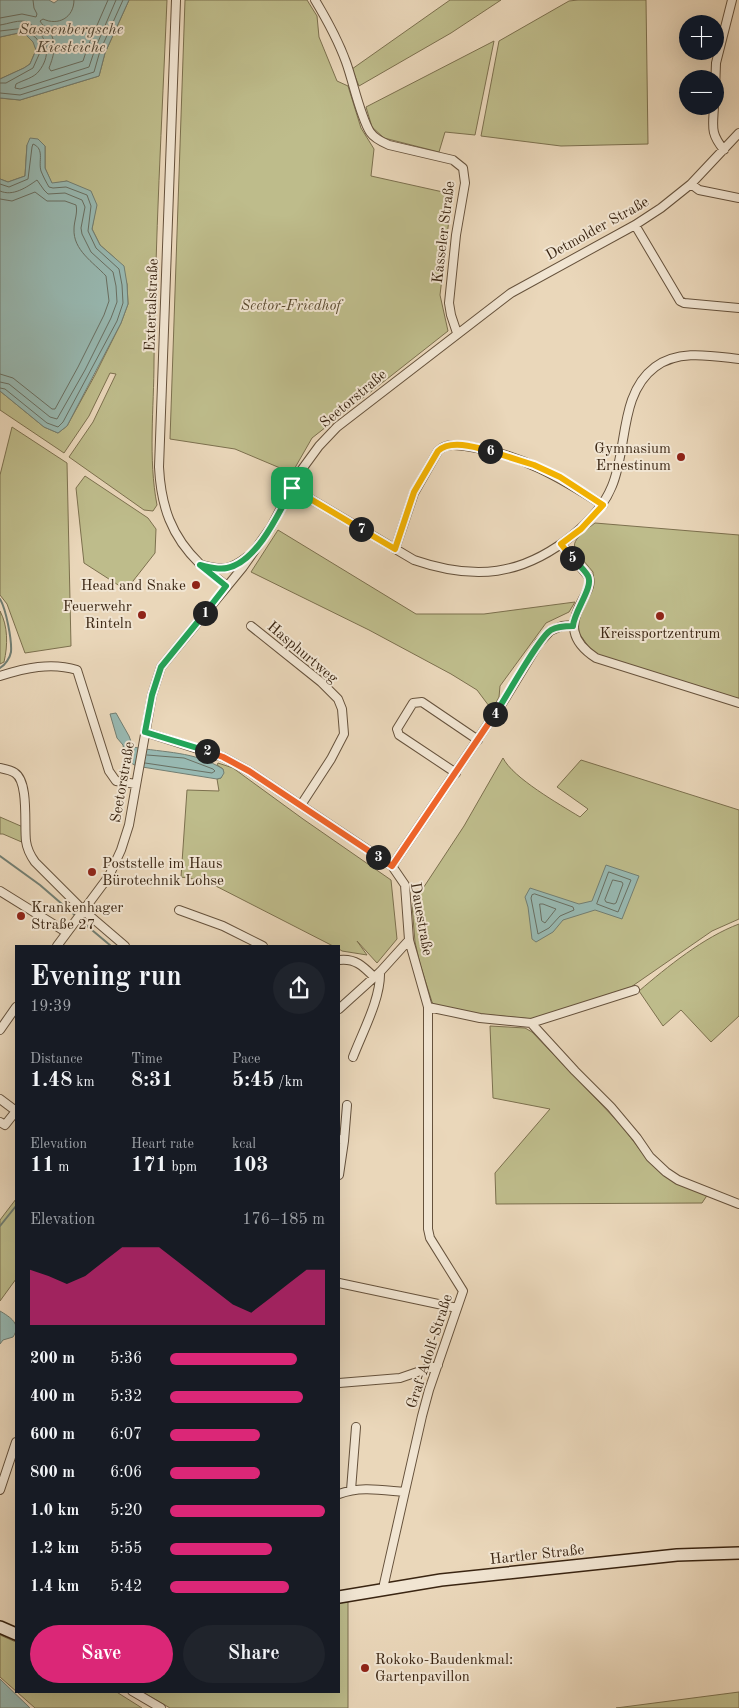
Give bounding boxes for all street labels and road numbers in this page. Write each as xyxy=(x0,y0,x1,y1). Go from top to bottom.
street label: Kasseler Straße xyxy=(431,180,458,284)
street label: Detmolder Straße xyxy=(544,195,652,264)
street label: Extertalstraße xyxy=(143,258,162,352)
street label: Seetorstraße xyxy=(318,367,390,431)
street label: Hasphurtweg xyxy=(264,619,340,687)
street label: Seetorstraße xyxy=(109,740,138,824)
street label: Dauestraße xyxy=(407,881,434,957)
street label: Graf-Adolf-Straße xyxy=(405,1292,456,1410)
street label: Hartler Straße xyxy=(489,1543,585,1568)

